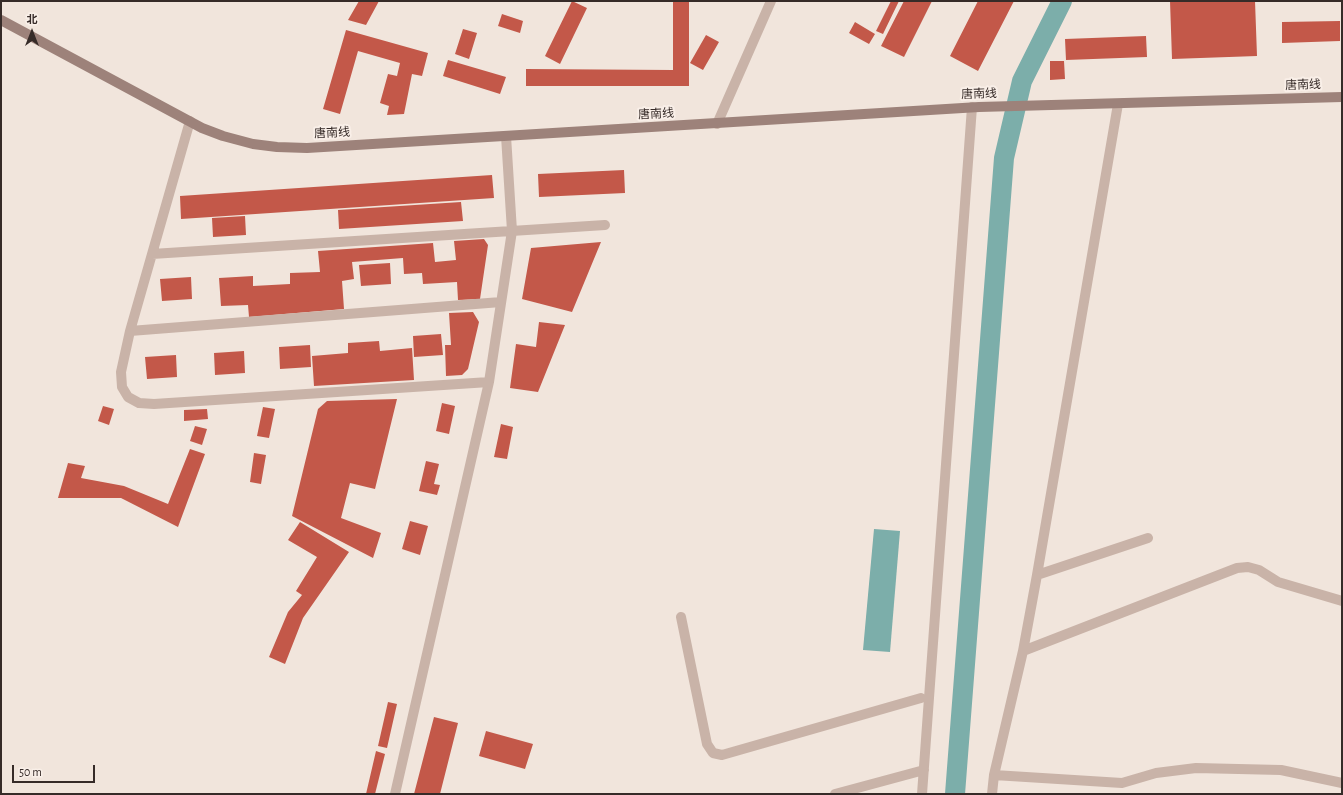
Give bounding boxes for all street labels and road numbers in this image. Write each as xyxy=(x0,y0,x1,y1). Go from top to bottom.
street label: 唐南线 xyxy=(1285,77,1321,93)
street label: 唐南线 xyxy=(961,86,997,102)
street label: 唐南线 xyxy=(638,106,674,122)
street label: 唐南线 xyxy=(314,125,350,141)

